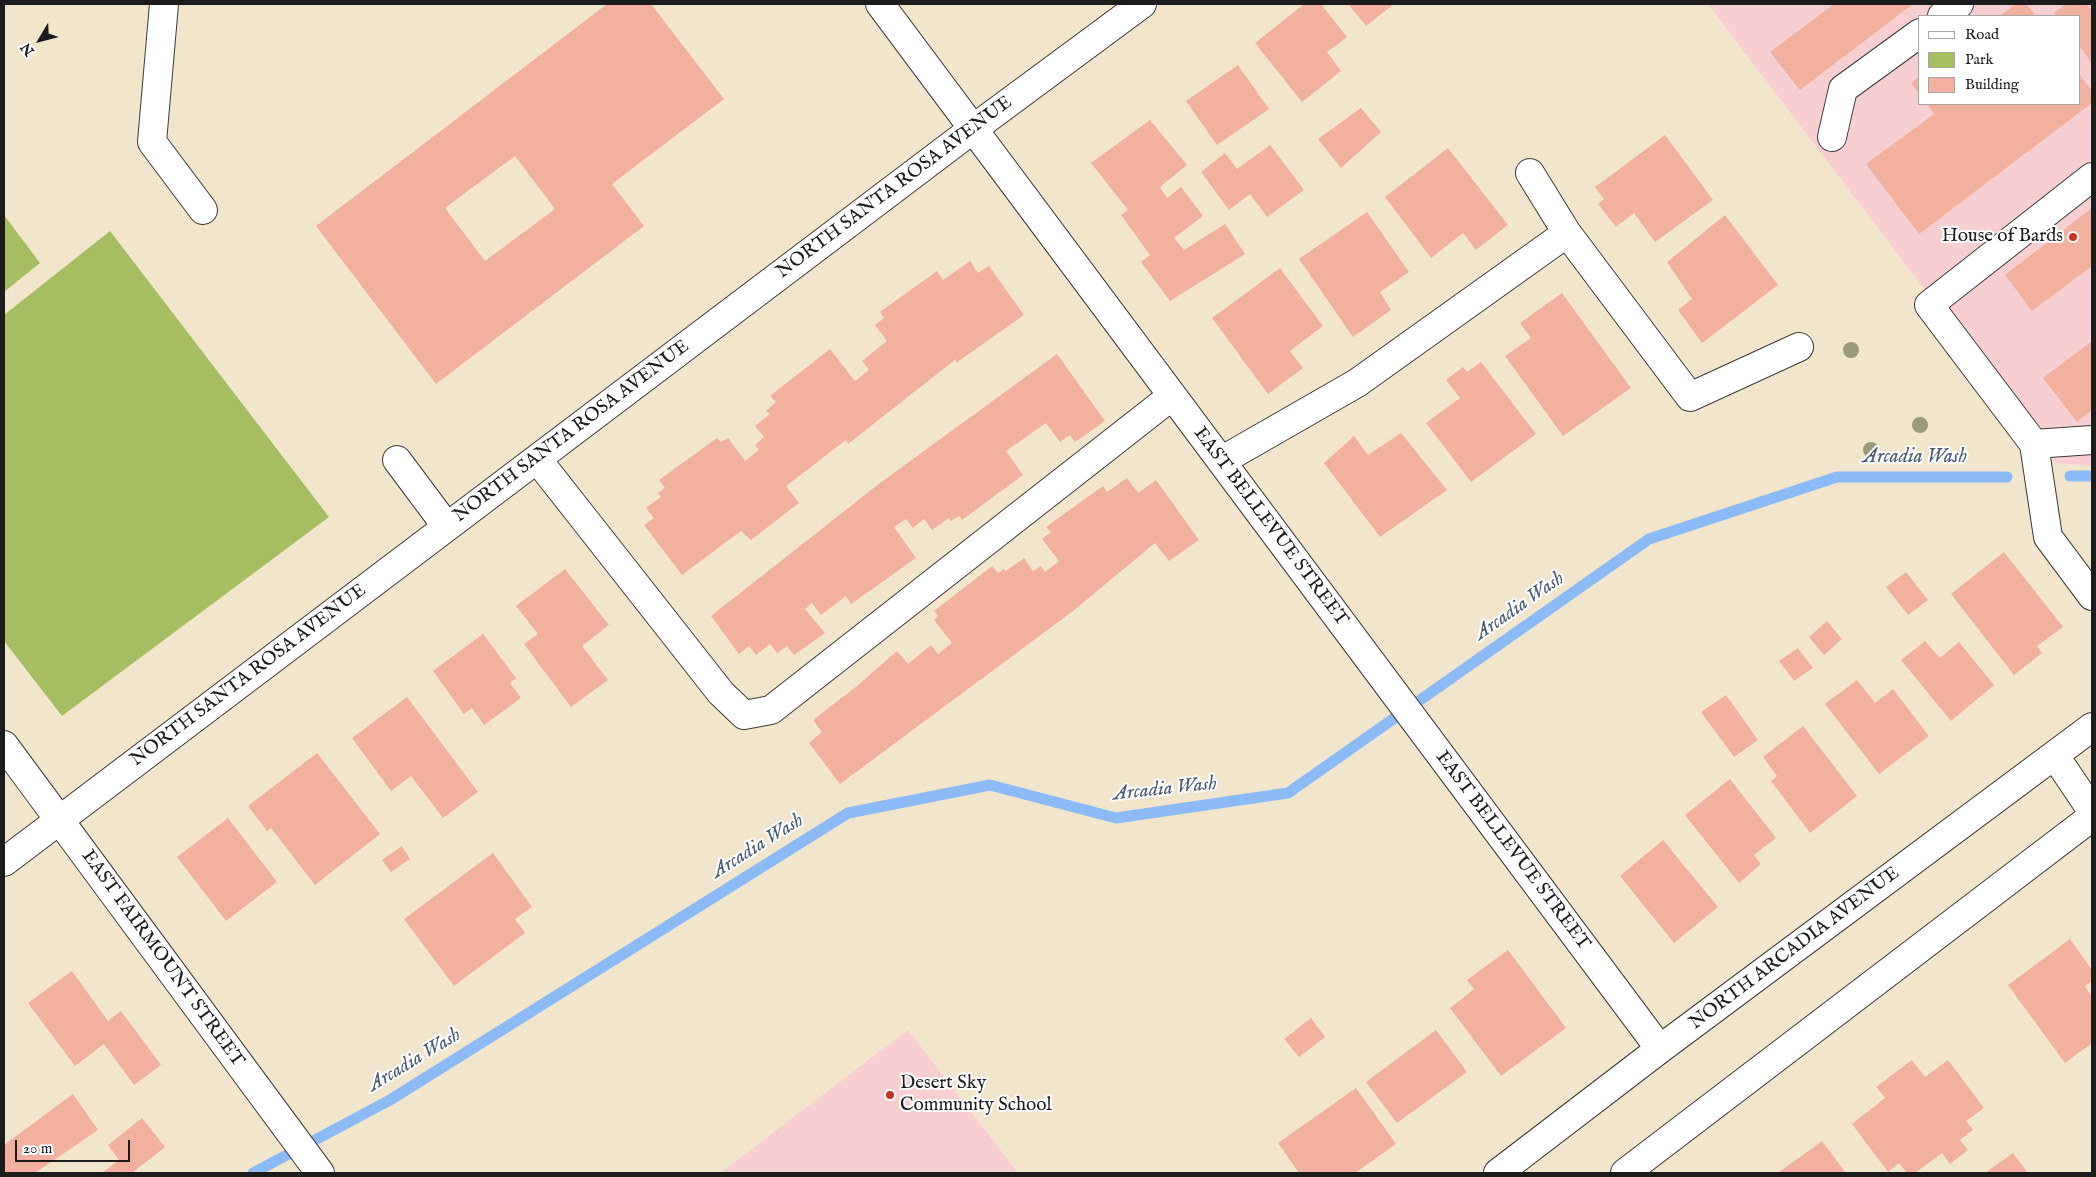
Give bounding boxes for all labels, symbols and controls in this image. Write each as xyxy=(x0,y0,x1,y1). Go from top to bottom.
north arrow xyxy=(15,15,65,65)
legend xyxy=(1918,15,2081,105)
text: Road xyxy=(1965,25,1999,44)
text: N xyxy=(17,39,39,59)
text: Park xyxy=(1965,50,1994,69)
text: Building xyxy=(1965,75,2019,94)
street label: NORTH SANTA ROSA AVENUE xyxy=(773,92,1017,284)
place label: House of Bards xyxy=(1942,226,2063,248)
marker: House of Bards xyxy=(2067,231,2079,243)
street label: NORTH SANTA ROSA AVENUE xyxy=(450,336,694,528)
street label: EAST BELLEVUE STREET xyxy=(1188,423,1352,631)
water label: Arcadia Wash xyxy=(1863,446,1967,470)
water label: Arcadia Wash xyxy=(1471,567,1569,647)
street label: NORTH SANTA ROSA AVENUE xyxy=(127,580,371,772)
street label: EAST BELLEVUE STREET xyxy=(1430,747,1594,955)
water label: Arcadia Wash xyxy=(1112,773,1218,807)
water label: Arcadia Wash xyxy=(708,809,808,885)
street label: EAST FAIRMOUNT STREET xyxy=(76,846,248,1072)
street label: NORTH ARCADIA AVENUE xyxy=(1686,863,1904,1035)
water label: Arcadia Wash xyxy=(364,1024,466,1098)
place label: Desert Sky Community School xyxy=(900,1073,1052,1117)
marker: Desert Sky Community School xyxy=(884,1089,896,1101)
scale bar xyxy=(18,1130,132,1162)
text: 20 m xyxy=(23,1139,52,1158)

